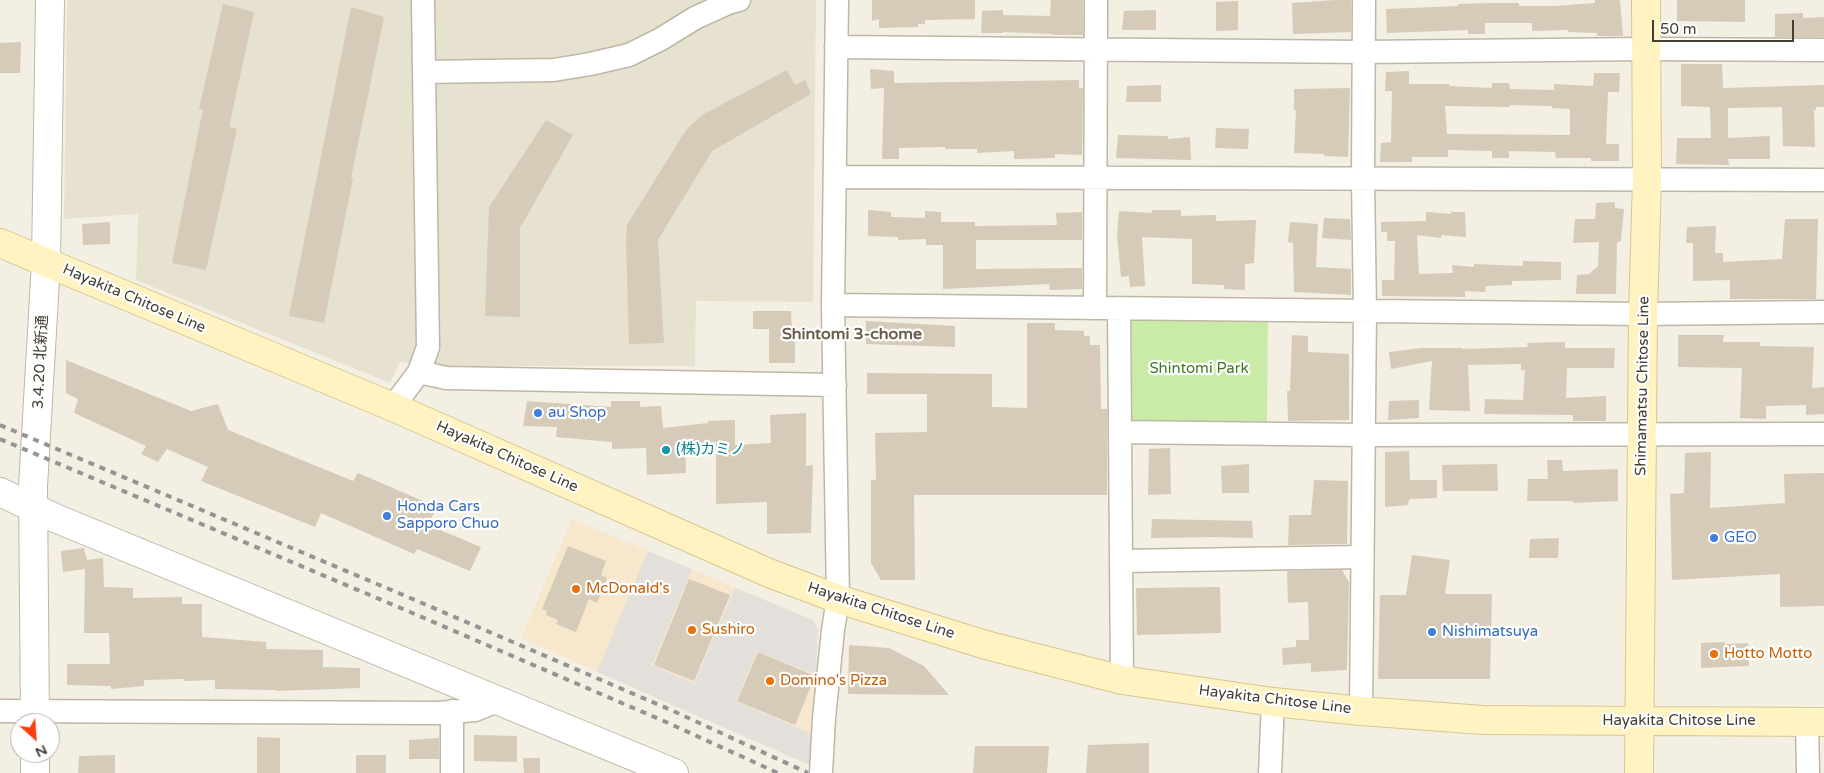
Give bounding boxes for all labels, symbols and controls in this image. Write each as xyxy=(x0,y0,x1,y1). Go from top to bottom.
scale bar xyxy=(1654,10,1796,42)
text: 50 m xyxy=(1660,20,1697,38)
street label: Hayakita Chitose Line xyxy=(60,261,208,337)
street label: Shimamatsu Chitose Line xyxy=(1632,296,1654,476)
street label: 3.4.20 北新通 xyxy=(30,315,52,409)
district label: Shintomi 3-chome xyxy=(782,325,922,345)
park label: Shintomi Park xyxy=(1149,360,1249,378)
place label: au Shop xyxy=(548,404,606,422)
marker: au Shop xyxy=(532,407,544,419)
street label: Hayakita Chitose Line xyxy=(433,418,581,496)
place label: (株)カミノ xyxy=(676,441,745,459)
marker: (株)カミノ xyxy=(660,444,672,456)
place label: Honda Cars Sapporo Chuo xyxy=(397,498,499,533)
marker: Honda Cars Sapporo Chuo xyxy=(381,510,393,522)
place label: GEO xyxy=(1724,529,1757,547)
marker: GEO xyxy=(1708,532,1720,544)
street label: Hayakita Chitose Line xyxy=(805,579,957,643)
place label: McDonald's xyxy=(586,580,670,598)
marker: McDonald's xyxy=(570,583,582,595)
place label: Sushiro xyxy=(702,621,755,639)
place label: Nishimatsuya xyxy=(1442,623,1538,641)
marker: Sushiro xyxy=(686,624,698,636)
marker: Nishimatsuya xyxy=(1426,626,1438,638)
place label: Hotto Motto xyxy=(1724,645,1812,663)
marker: Hotto Motto xyxy=(1708,648,1720,660)
place label: Domino's Pizza xyxy=(780,672,887,690)
marker: Domino's Pizza xyxy=(764,675,776,687)
street label: Hayakita Chitose Line xyxy=(1198,682,1352,718)
street label: Hayakita Chitose Line xyxy=(1602,712,1756,730)
north arrow xyxy=(10,713,60,763)
text: N xyxy=(33,741,50,761)

